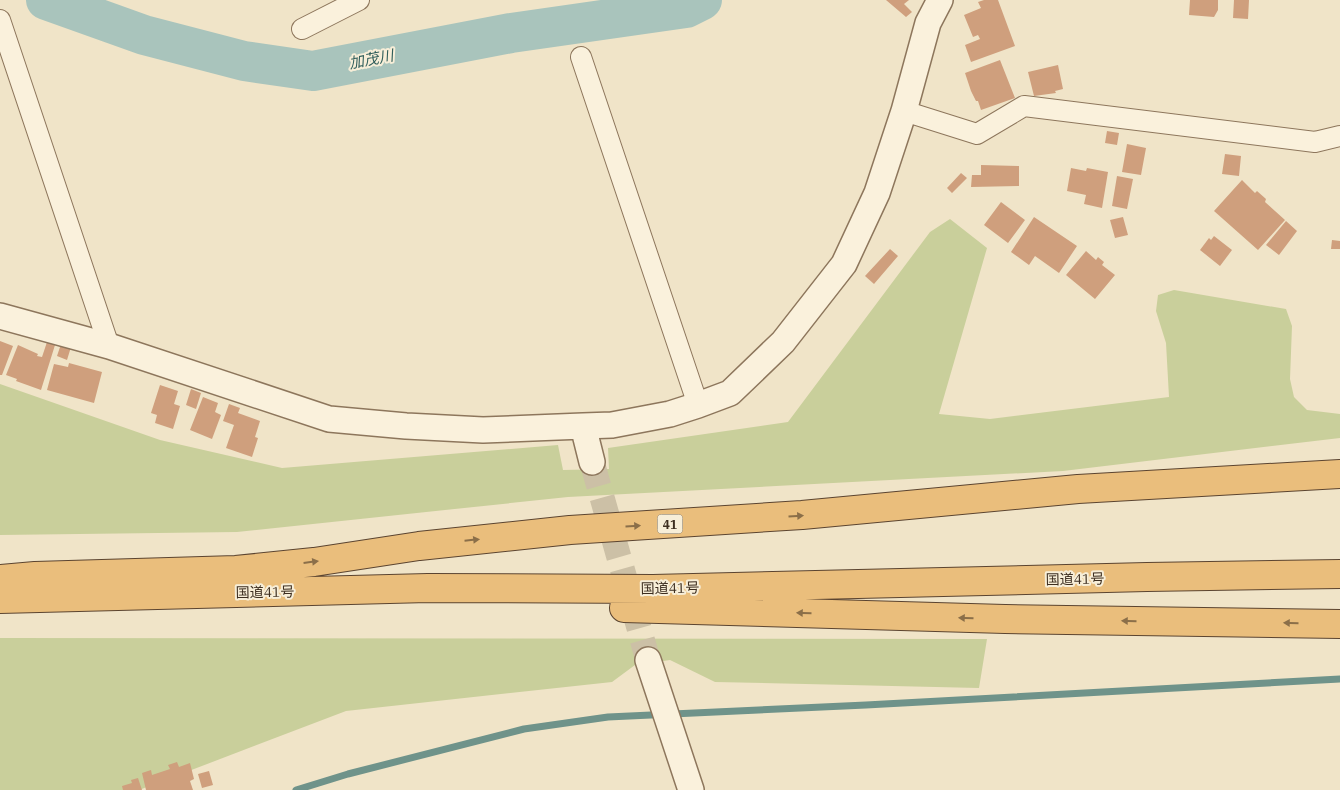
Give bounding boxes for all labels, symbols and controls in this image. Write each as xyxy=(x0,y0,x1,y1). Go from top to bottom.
water label: 加茂川 xyxy=(347,45,397,73)
one-way arrow xyxy=(788,511,804,519)
road number: 41 xyxy=(658,514,682,534)
one-way arrow xyxy=(626,522,642,530)
one-way arrow xyxy=(464,536,480,544)
one-way arrow xyxy=(303,558,319,566)
street label: 国道41号 xyxy=(1045,569,1105,589)
street label: 国道41号 xyxy=(640,578,700,598)
street label: 国道41号 xyxy=(235,582,295,602)
one-way arrow xyxy=(796,609,812,617)
one-way arrow xyxy=(958,613,974,621)
one-way arrow xyxy=(1121,616,1137,624)
one-way arrow xyxy=(1283,619,1299,627)

